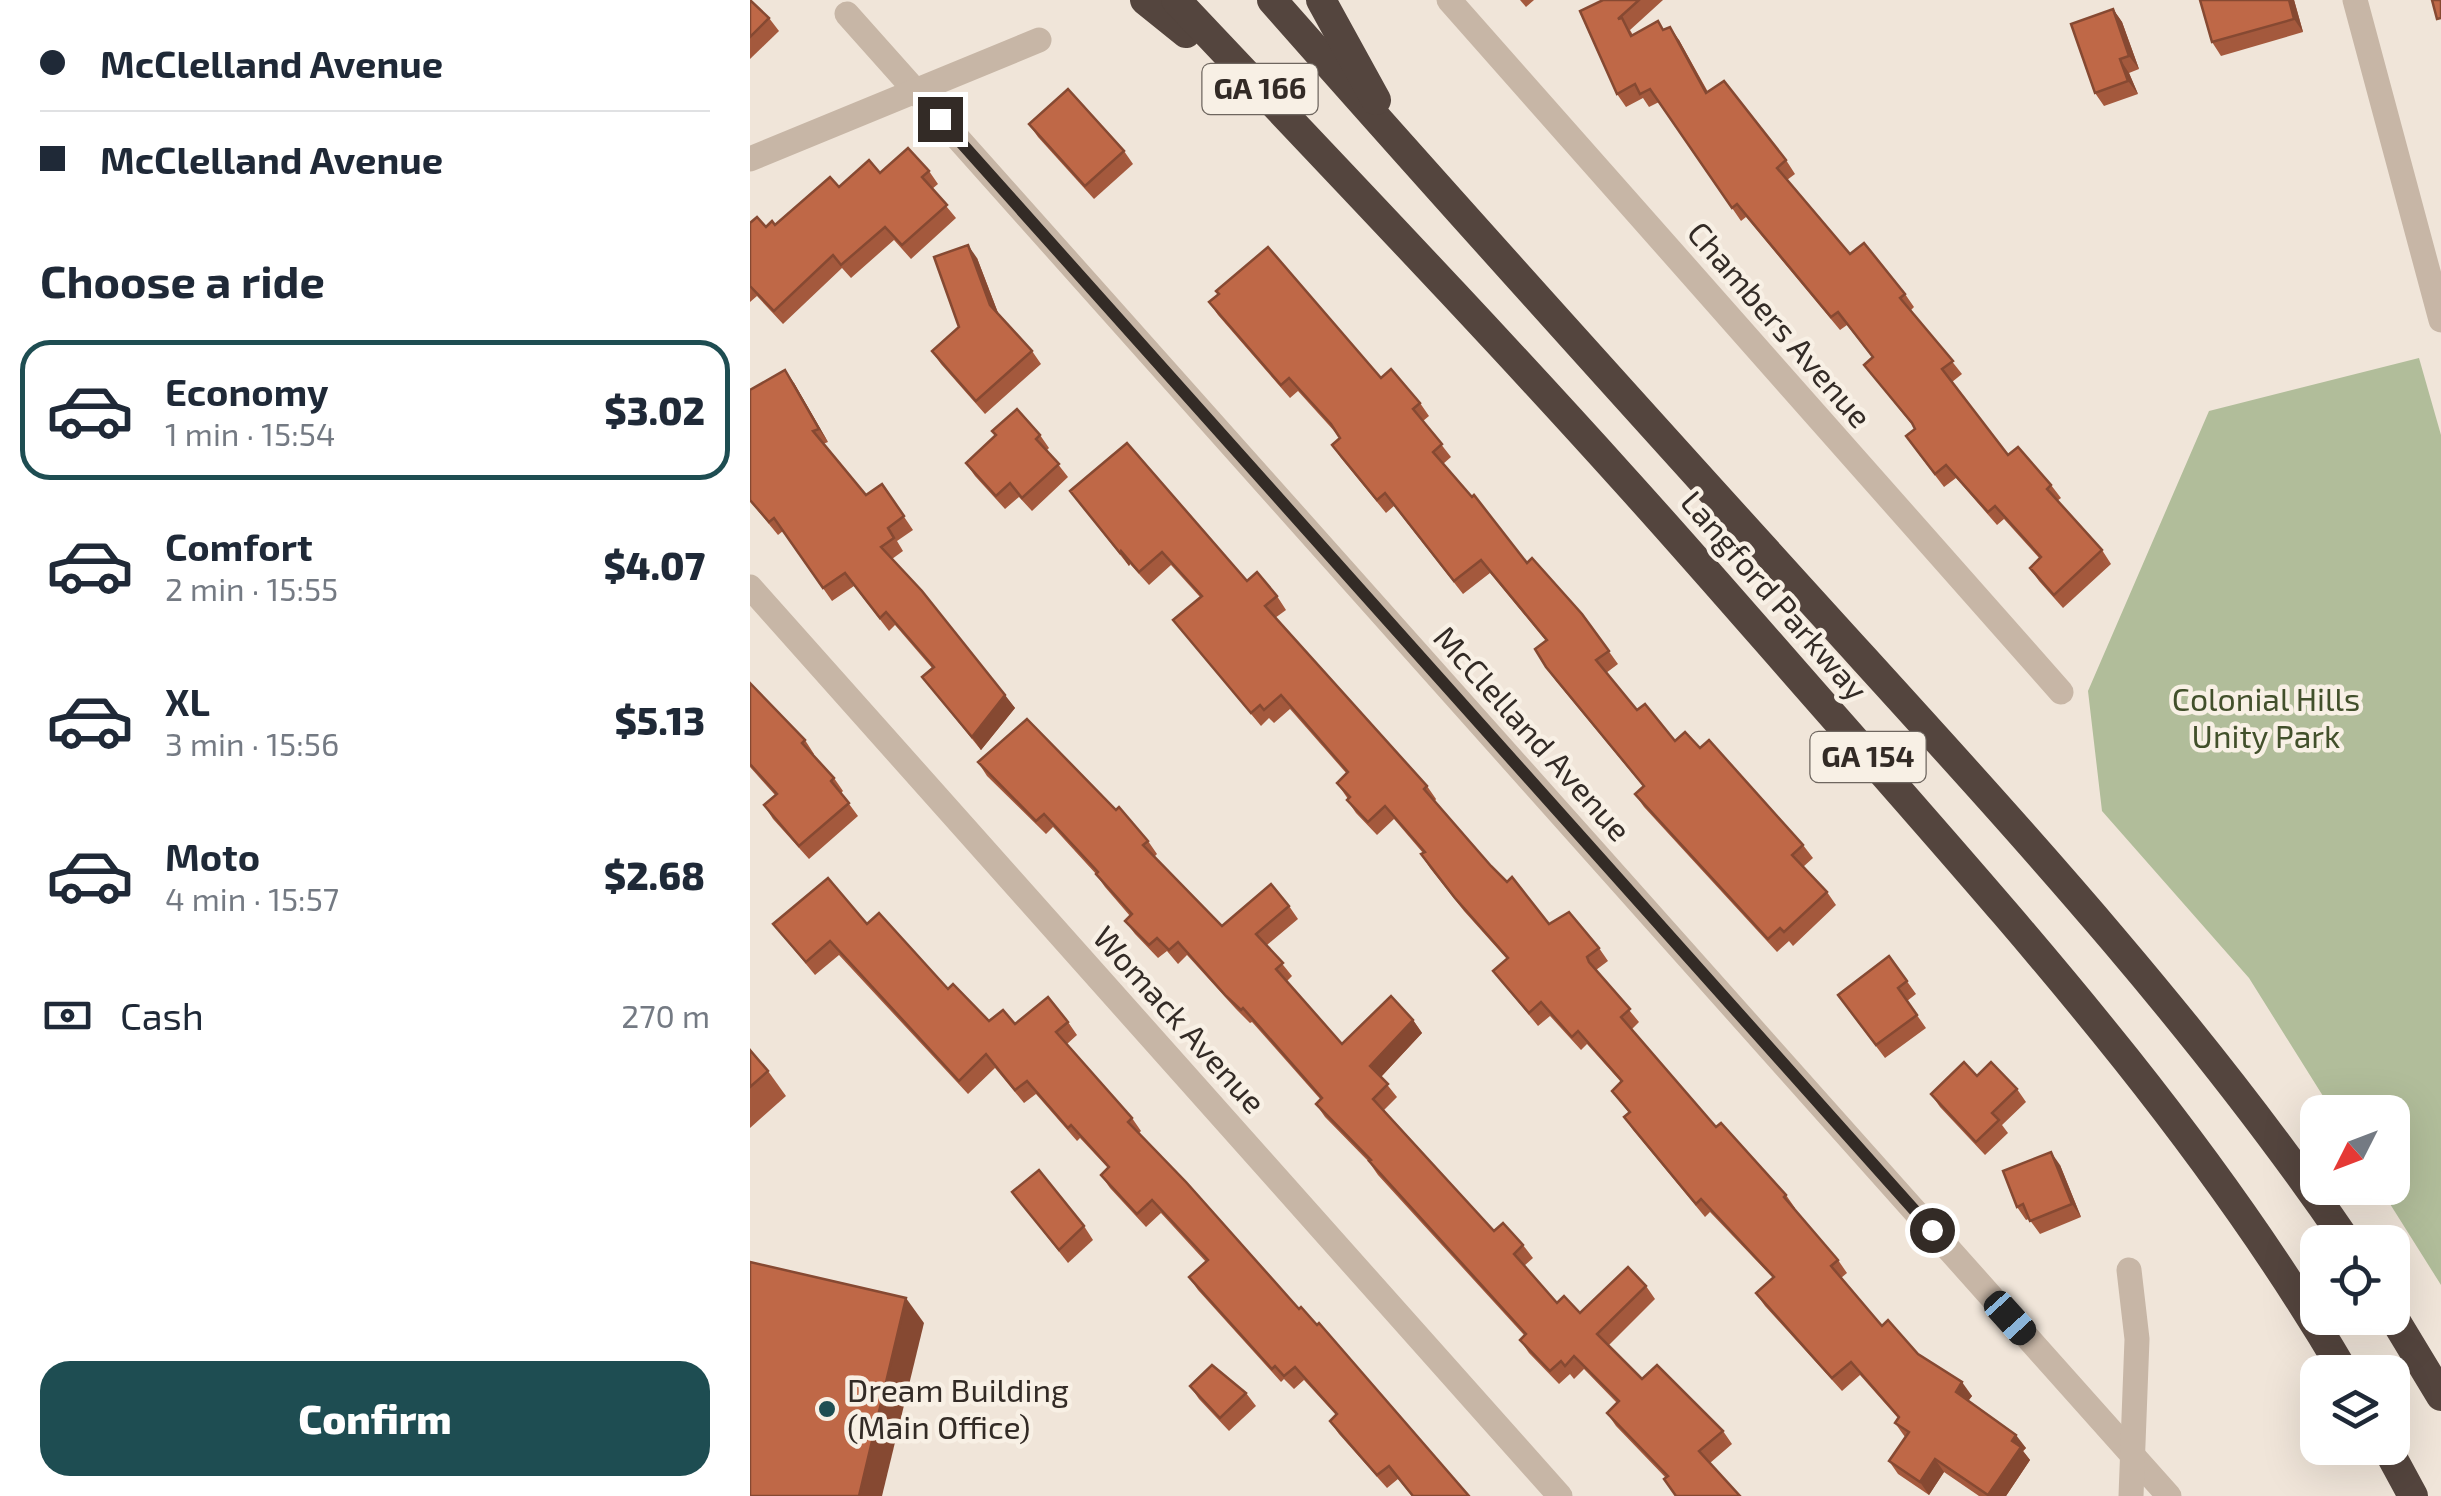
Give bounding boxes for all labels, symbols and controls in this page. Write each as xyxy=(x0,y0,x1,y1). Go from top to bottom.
text: McClelland Avenue xyxy=(100,40,443,86)
road number: GA 166 xyxy=(1202,64,1318,114)
route end xyxy=(918,97,963,142)
text: McClelland Avenue xyxy=(100,136,443,182)
street label: Chambers Avenue xyxy=(1681,213,1880,434)
text: Choose a ride xyxy=(40,253,325,307)
icon: car xyxy=(45,365,135,455)
text: Economy xyxy=(165,368,329,414)
text: $3.02 xyxy=(604,387,705,433)
text: 1 min · 15:54 xyxy=(165,414,336,452)
street label: Langford Parkway xyxy=(1674,482,1877,707)
icon: car xyxy=(45,520,135,610)
text: Comfort xyxy=(165,523,313,569)
text: $4.07 xyxy=(604,542,705,588)
text: 2 min · 15:55 xyxy=(165,569,338,607)
street label: McClelland Avenue xyxy=(1427,617,1640,848)
icon: car xyxy=(45,675,135,765)
text: XL xyxy=(165,678,210,724)
park label: Colonial Hills Unity Park xyxy=(2172,679,2360,754)
text: $5.13 xyxy=(615,697,705,743)
text: 3 min · 15:56 xyxy=(165,724,339,762)
road number: GA 154 xyxy=(1810,732,1926,782)
icon: car xyxy=(45,830,135,920)
text: Moto xyxy=(165,833,260,879)
text: $2.68 xyxy=(604,852,705,898)
text: 4 min · 15:57 xyxy=(165,879,339,917)
street label: Womack Avenue xyxy=(1086,917,1274,1120)
icon: cash xyxy=(40,988,95,1043)
text: Cash xyxy=(120,992,204,1038)
text: 270 m xyxy=(621,996,710,1034)
north arrow xyxy=(2300,1095,2410,1205)
map controls xyxy=(2300,1095,2410,1465)
route start xyxy=(1910,1208,1955,1253)
button: locate xyxy=(2300,1225,2410,1335)
car xyxy=(1979,1286,2041,1350)
button: layers xyxy=(2300,1355,2410,1465)
button: Confirm xyxy=(40,1361,710,1476)
place label: Dream Building (Main Office) xyxy=(847,1370,1069,1445)
marker: Dream Building (Main Office) xyxy=(816,1398,838,1420)

